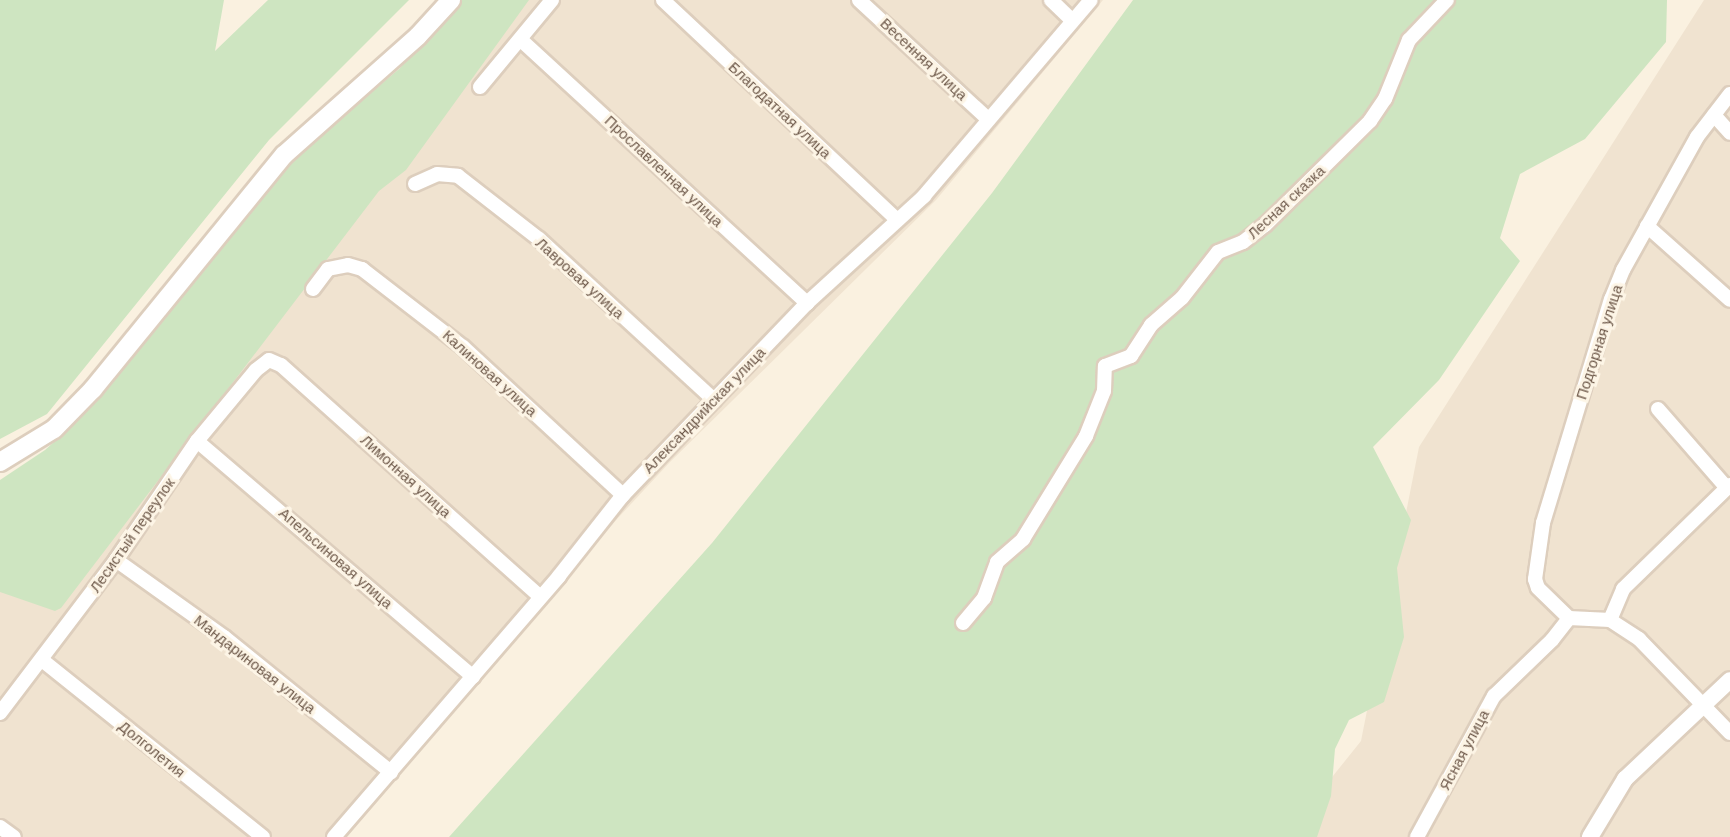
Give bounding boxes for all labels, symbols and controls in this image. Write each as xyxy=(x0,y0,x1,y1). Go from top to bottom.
street label: Весенняя улица xyxy=(877,14,971,104)
street label: Благодатная улица xyxy=(725,58,835,162)
street label: Прославленная улица xyxy=(601,111,727,231)
street label: Лесная сказка xyxy=(1244,162,1328,242)
street label: Лавровая улица xyxy=(532,234,628,322)
street label: Подгорная улица xyxy=(1572,282,1626,402)
street label: Калиновая улица xyxy=(439,326,541,420)
street label: Александрийская улица xyxy=(639,343,769,477)
street label: Лимонная улица xyxy=(357,431,455,521)
street label: Лесистый переулок xyxy=(86,474,178,596)
street label: Апельсиновая улица xyxy=(275,504,397,612)
street label: Мандариновая улица xyxy=(191,611,319,717)
street label: Ясная улица xyxy=(1435,707,1493,793)
street label: Долголетия xyxy=(115,717,189,781)

